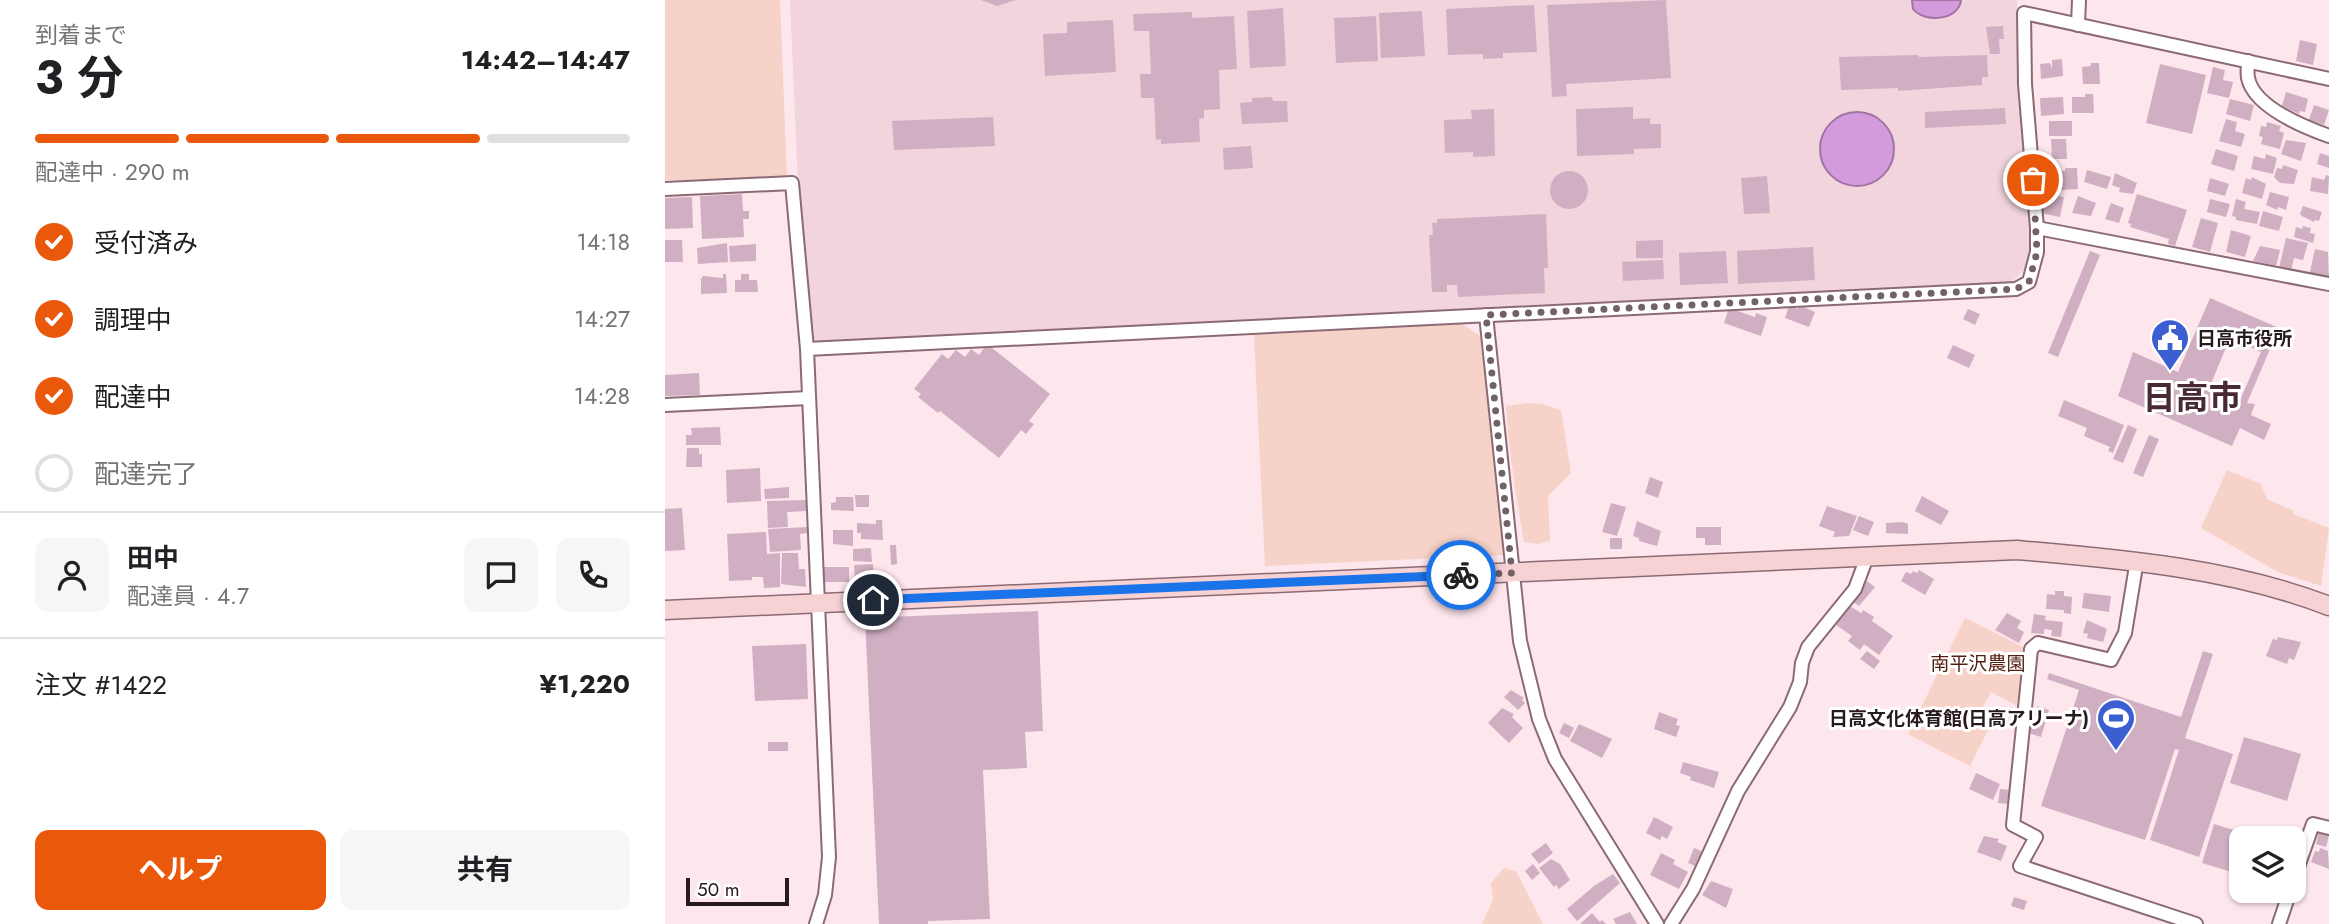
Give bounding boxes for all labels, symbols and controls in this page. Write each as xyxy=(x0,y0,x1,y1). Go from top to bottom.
text: 到着まで xyxy=(35,18,127,52)
text: 14:42–14:47 xyxy=(461,41,630,79)
text: 3 分 xyxy=(35,45,123,111)
pin xyxy=(2003,150,2063,210)
text: 配達中 · 290 m xyxy=(35,155,190,189)
icon: bag xyxy=(2014,161,2052,199)
icon: check xyxy=(35,223,73,261)
text: 受付済み xyxy=(94,224,198,262)
text: 14:18 xyxy=(576,225,630,259)
icon: check xyxy=(35,300,73,338)
text: 調理中 xyxy=(94,301,172,339)
text: 14:27 xyxy=(574,302,630,336)
public building icon: 日高市役所 xyxy=(2149,317,2191,372)
place label: 日高市役所 xyxy=(2197,325,2292,352)
district label: 日高市 xyxy=(2143,374,2242,421)
icon: check xyxy=(35,377,73,415)
text: 配達中 xyxy=(94,378,172,416)
text: 14:28 xyxy=(574,379,630,413)
text: 配達完了 xyxy=(94,455,198,493)
button: person xyxy=(35,538,109,612)
button: chat xyxy=(464,538,538,612)
button: phone xyxy=(556,538,630,612)
text: 田中 xyxy=(127,539,179,577)
courier xyxy=(1426,540,1496,610)
icon: bike xyxy=(1442,556,1480,594)
pin xyxy=(843,570,903,630)
text: 配達員 · 4.7 xyxy=(127,579,249,613)
icon: home xyxy=(854,581,892,619)
park label: 南平沢農園 xyxy=(1930,650,2026,677)
text: ¥1,220 xyxy=(540,665,630,703)
text: 注文 #1422 xyxy=(35,666,167,704)
sports icon: 日高文化体育館(日高アリーナ) xyxy=(2095,697,2137,752)
place label: 日高文化体育館(日高アリーナ) xyxy=(1829,705,2089,732)
map controls xyxy=(2229,826,2306,903)
button: layers xyxy=(2229,826,2306,903)
button: ヘルプ xyxy=(35,830,326,910)
button: 共有 xyxy=(340,830,630,910)
scale bar xyxy=(686,875,789,907)
text: 50 m xyxy=(697,876,740,903)

